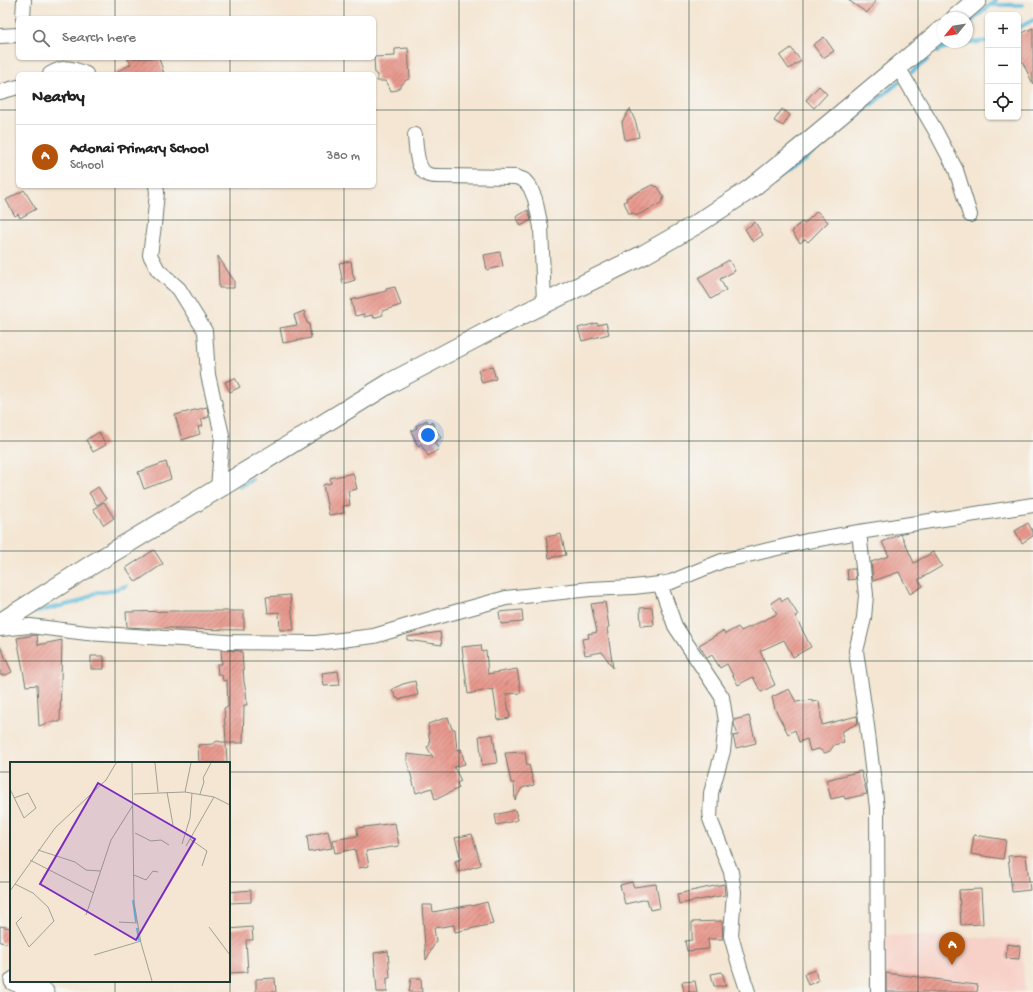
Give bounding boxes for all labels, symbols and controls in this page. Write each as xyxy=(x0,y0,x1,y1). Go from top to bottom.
north arrow xyxy=(937,12,973,48)
map controls xyxy=(985,12,1021,120)
button: + xyxy=(985,12,1021,48)
search box xyxy=(16,16,376,60)
icon: search xyxy=(30,27,52,49)
text: Search here xyxy=(62,29,136,47)
button: − xyxy=(985,48,1021,84)
button: locate xyxy=(985,84,1021,120)
text: Nearby xyxy=(32,88,85,108)
text: Adonai Primary School xyxy=(70,140,209,158)
text: A xyxy=(41,149,49,164)
text: 380 m xyxy=(326,149,360,164)
text: School xyxy=(70,158,104,173)
your location xyxy=(418,425,438,445)
inset map xyxy=(10,762,230,982)
pin: A xyxy=(939,932,965,965)

